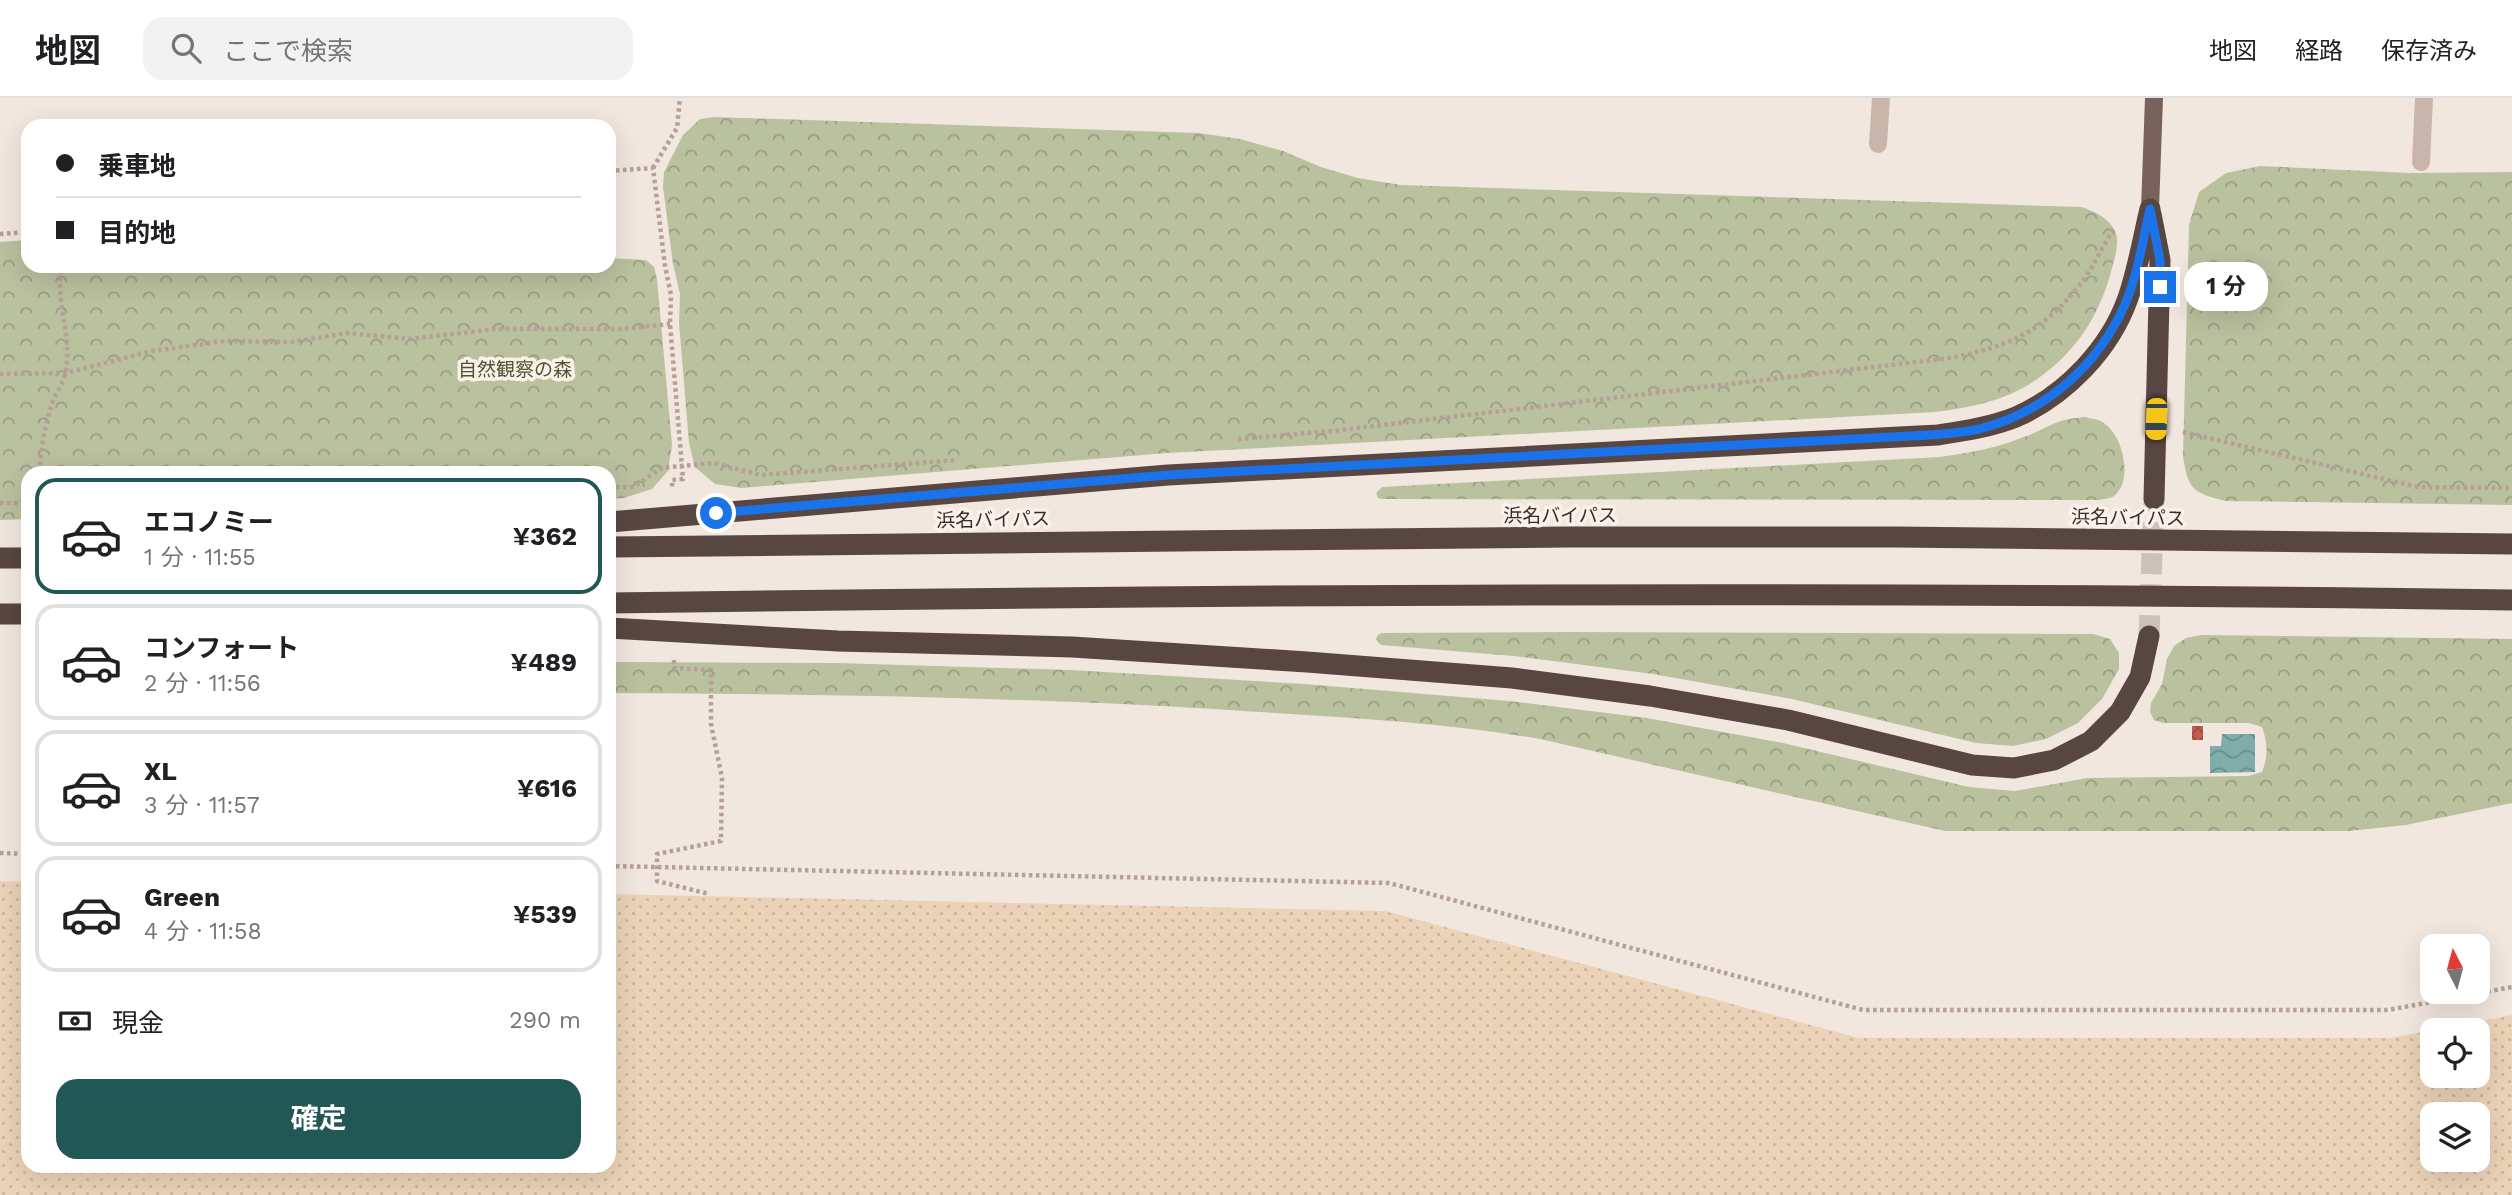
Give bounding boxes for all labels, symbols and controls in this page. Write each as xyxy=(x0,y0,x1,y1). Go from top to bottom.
search box xyxy=(143,17,633,80)
icon: search xyxy=(167,29,205,67)
text: 地図 xyxy=(35,31,101,70)
text: ここで検索 xyxy=(223,36,353,66)
text: 地図 xyxy=(2209,37,2257,65)
text: 経路 xyxy=(2295,37,2343,65)
text: 保存済み xyxy=(2381,37,2477,65)
text: 乗車地 xyxy=(98,151,176,181)
text: 目的地 xyxy=(98,218,176,248)
callout: 1 分 xyxy=(2184,262,2268,312)
route end xyxy=(2144,271,2176,303)
text: 1 分 xyxy=(2206,273,2246,300)
park label: 自然観察の森 xyxy=(458,358,572,381)
car xyxy=(2145,398,2168,440)
route start xyxy=(700,497,732,529)
street label: 浜名バイパス xyxy=(1503,504,1617,527)
icon: car xyxy=(60,505,123,568)
street label: 浜名バイパス xyxy=(2071,505,2185,530)
text: エコノミー xyxy=(144,507,274,537)
street label: 浜名バイパス xyxy=(936,507,1050,532)
text: ¥362 xyxy=(513,521,577,551)
text: 1 分 · 11:55 xyxy=(144,544,256,571)
icon: car xyxy=(60,631,123,694)
text: コンフォート xyxy=(144,633,299,663)
text: ¥489 xyxy=(511,647,577,677)
text: 2 分 · 11:56 xyxy=(144,670,261,697)
text: XL xyxy=(144,756,177,786)
icon: car xyxy=(60,757,123,820)
text: ¥616 xyxy=(517,773,577,803)
text: 3 分 · 11:57 xyxy=(144,792,260,819)
text: Green xyxy=(144,882,220,912)
icon: car xyxy=(60,883,123,946)
text: ¥539 xyxy=(513,899,577,929)
text: 4 分 · 11:58 xyxy=(144,918,262,945)
north arrow xyxy=(2420,934,2490,1004)
map controls xyxy=(2420,934,2490,1172)
icon: cash xyxy=(56,1002,94,1040)
text: 290 m xyxy=(509,1007,581,1034)
text: 現金 xyxy=(112,1008,164,1038)
button: locate xyxy=(2420,1018,2490,1088)
button: 確定 xyxy=(56,1079,581,1159)
button: layers xyxy=(2420,1102,2490,1172)

